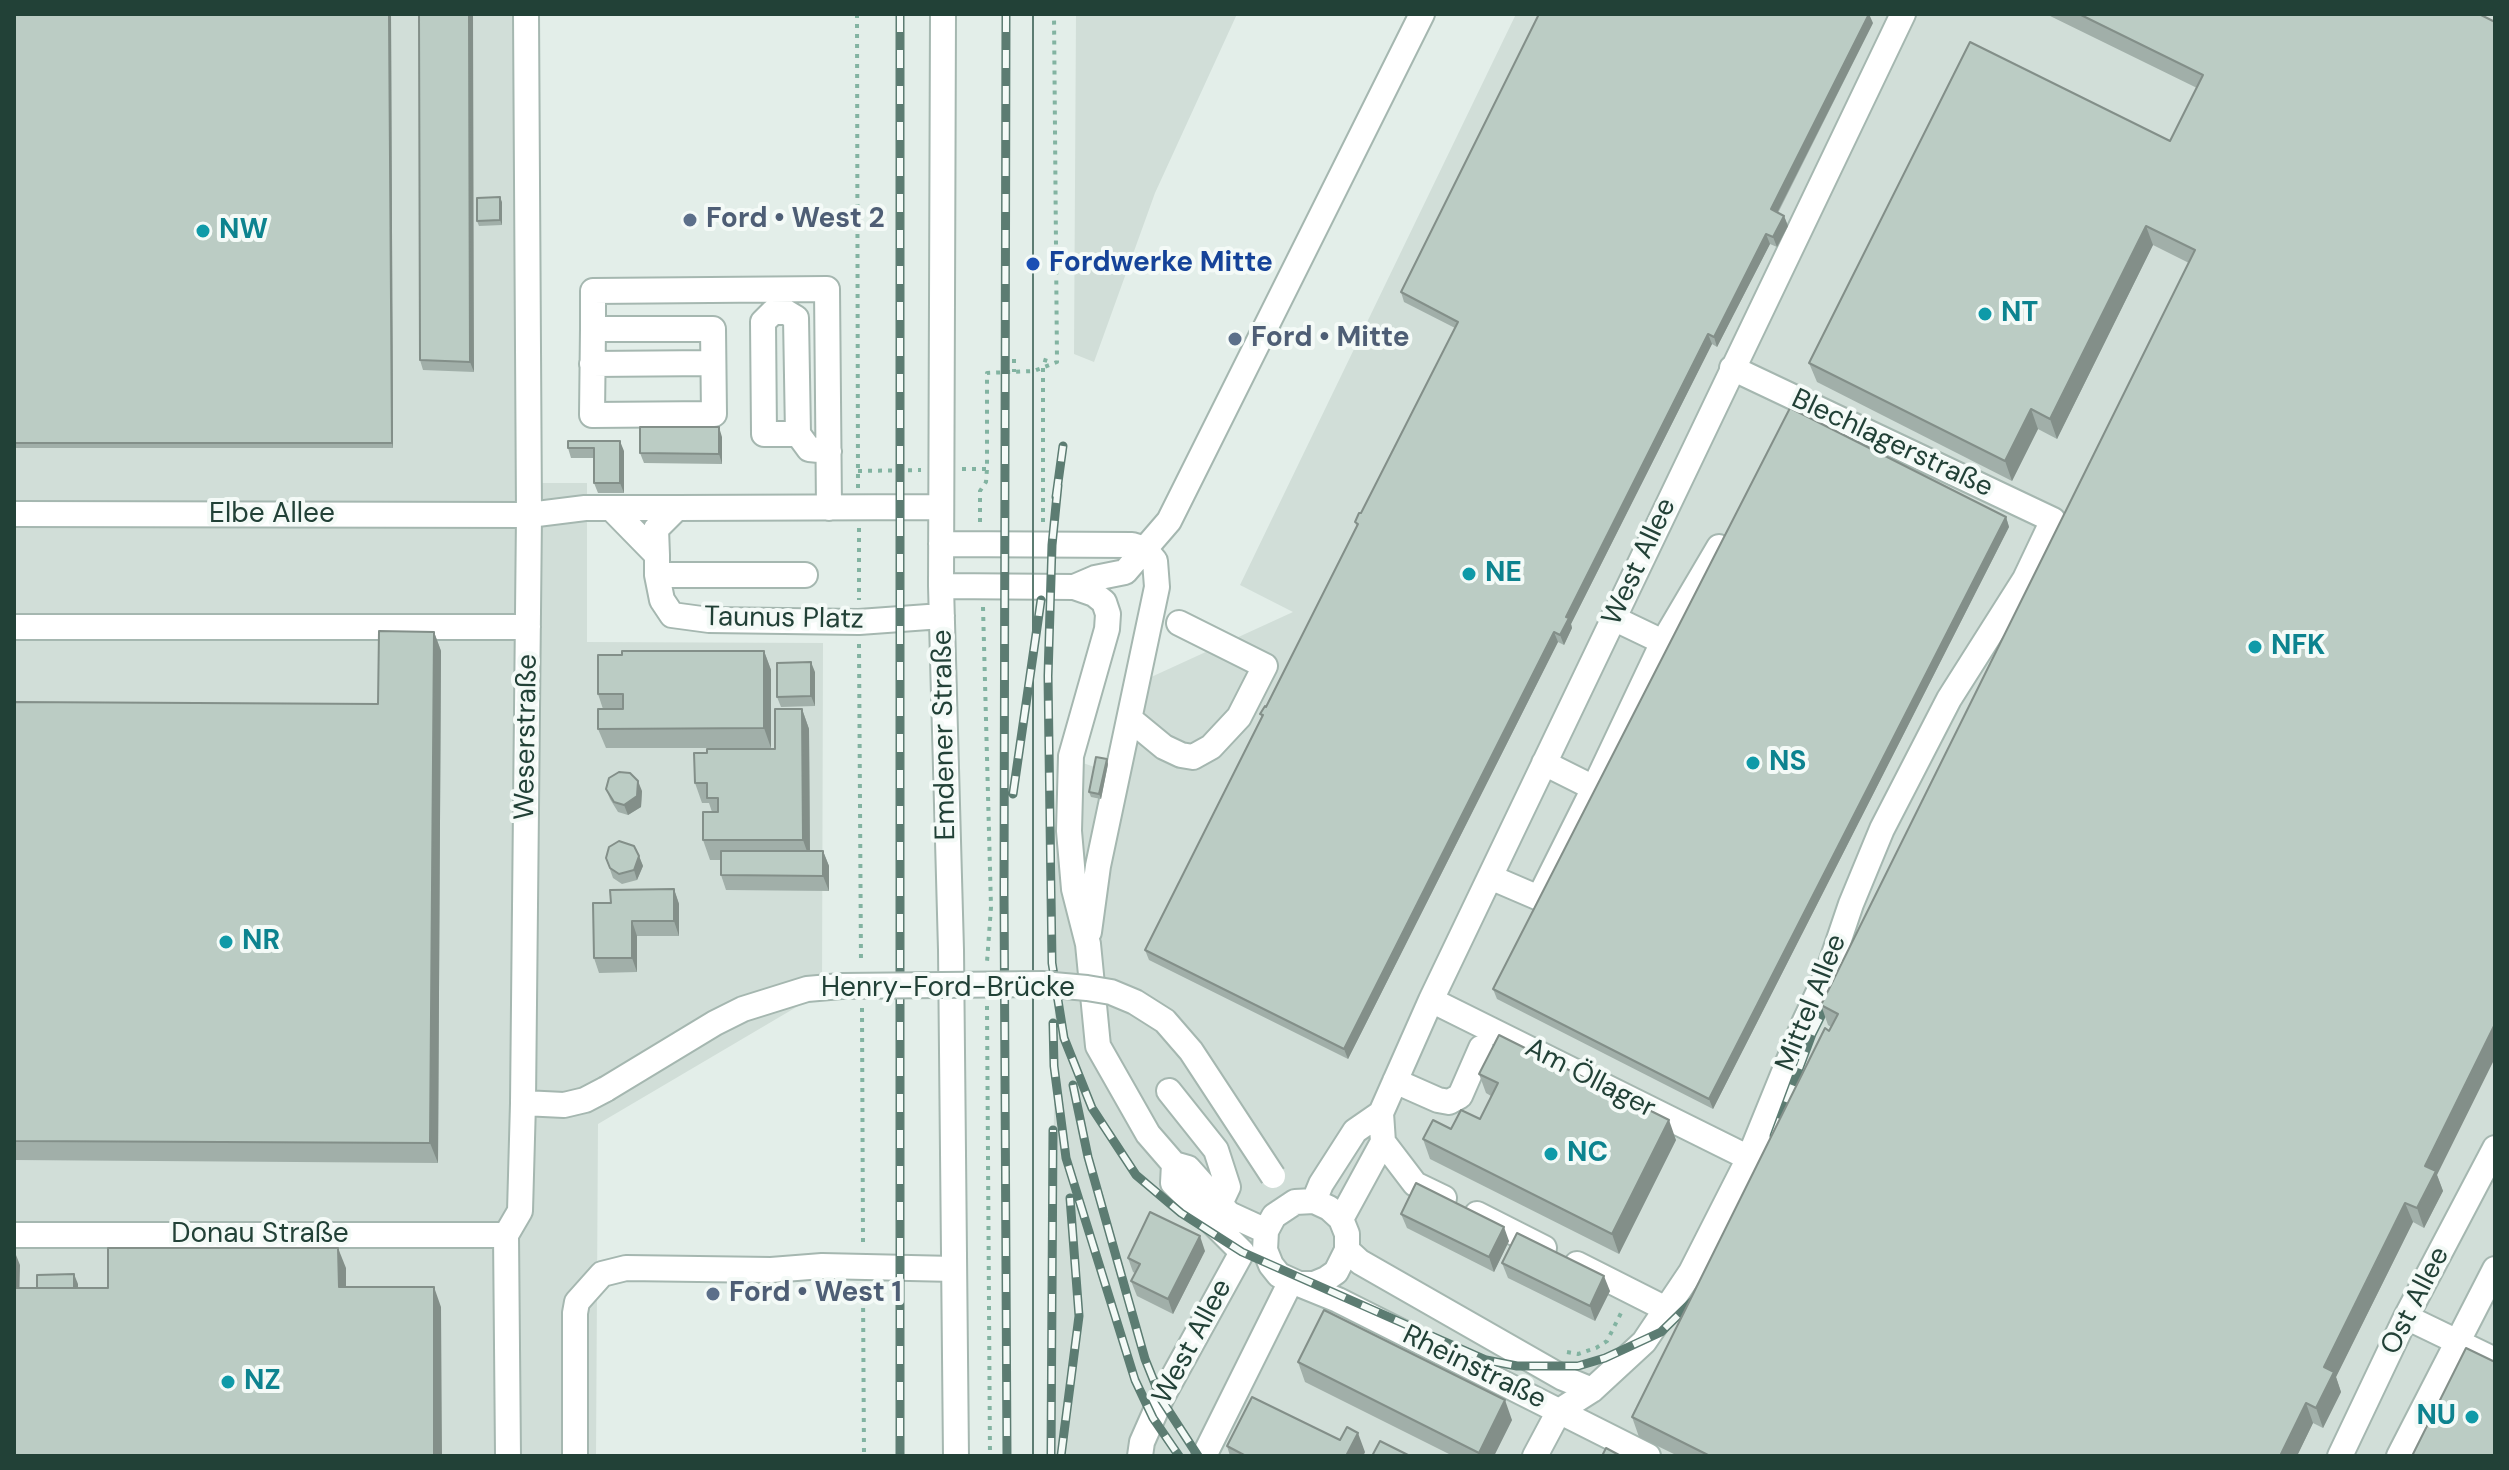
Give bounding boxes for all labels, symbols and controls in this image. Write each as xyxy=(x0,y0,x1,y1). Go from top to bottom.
place label: Ford • West 2 xyxy=(706,203,885,237)
marker: Ford • West 2 xyxy=(681,211,699,229)
place label: NW xyxy=(219,214,268,248)
marker: NW xyxy=(194,222,212,240)
place label: Fordwerke Mitte xyxy=(1049,247,1273,281)
marker: Fordwerke Mitte xyxy=(1024,255,1042,273)
place label: NT xyxy=(2001,297,2038,331)
marker: NT xyxy=(1976,305,1994,323)
place label: Ford • Mitte xyxy=(1251,322,1410,356)
marker: Ford • Mitte xyxy=(1226,330,1244,348)
street label: Blechlagerstraße xyxy=(1786,383,1998,505)
street label: West Allee xyxy=(1596,493,1684,631)
street label: Elbe Allee xyxy=(209,498,335,532)
place label: NE xyxy=(1485,557,1522,591)
marker: NE xyxy=(1460,565,1478,583)
street label: Taunus Platz xyxy=(704,601,864,637)
street label: Emdener Straße xyxy=(926,629,964,841)
place label: NFK xyxy=(2271,630,2325,664)
marker: NFK xyxy=(2246,638,2264,656)
street label: Weserstraße xyxy=(509,654,545,820)
place label: NS xyxy=(1769,746,1806,780)
marker: NS xyxy=(1744,754,1762,772)
place label: NR xyxy=(242,925,280,959)
street label: Mittel Allee xyxy=(1769,930,1855,1076)
marker: NR xyxy=(217,933,235,951)
street label: Henry-Ford-Brücke xyxy=(821,972,1075,1006)
street label: Am Öllager xyxy=(1519,1032,1661,1126)
place label: NC xyxy=(1567,1137,1608,1171)
marker: NC xyxy=(1542,1145,1560,1163)
street label: Donau Straße xyxy=(171,1218,349,1252)
street label: Ost Allee xyxy=(2375,1242,2457,1360)
street label: West Allee xyxy=(1146,1274,1240,1410)
place label: Ford • West 1 xyxy=(729,1277,902,1311)
marker: Ford • West 1 xyxy=(704,1285,722,1303)
street label: Rheinstraße xyxy=(1397,1319,1551,1417)
place label: NZ xyxy=(244,1365,281,1399)
marker: NZ xyxy=(219,1373,237,1391)
place label: NU xyxy=(2416,1400,2456,1434)
marker: NU xyxy=(2463,1408,2481,1426)

